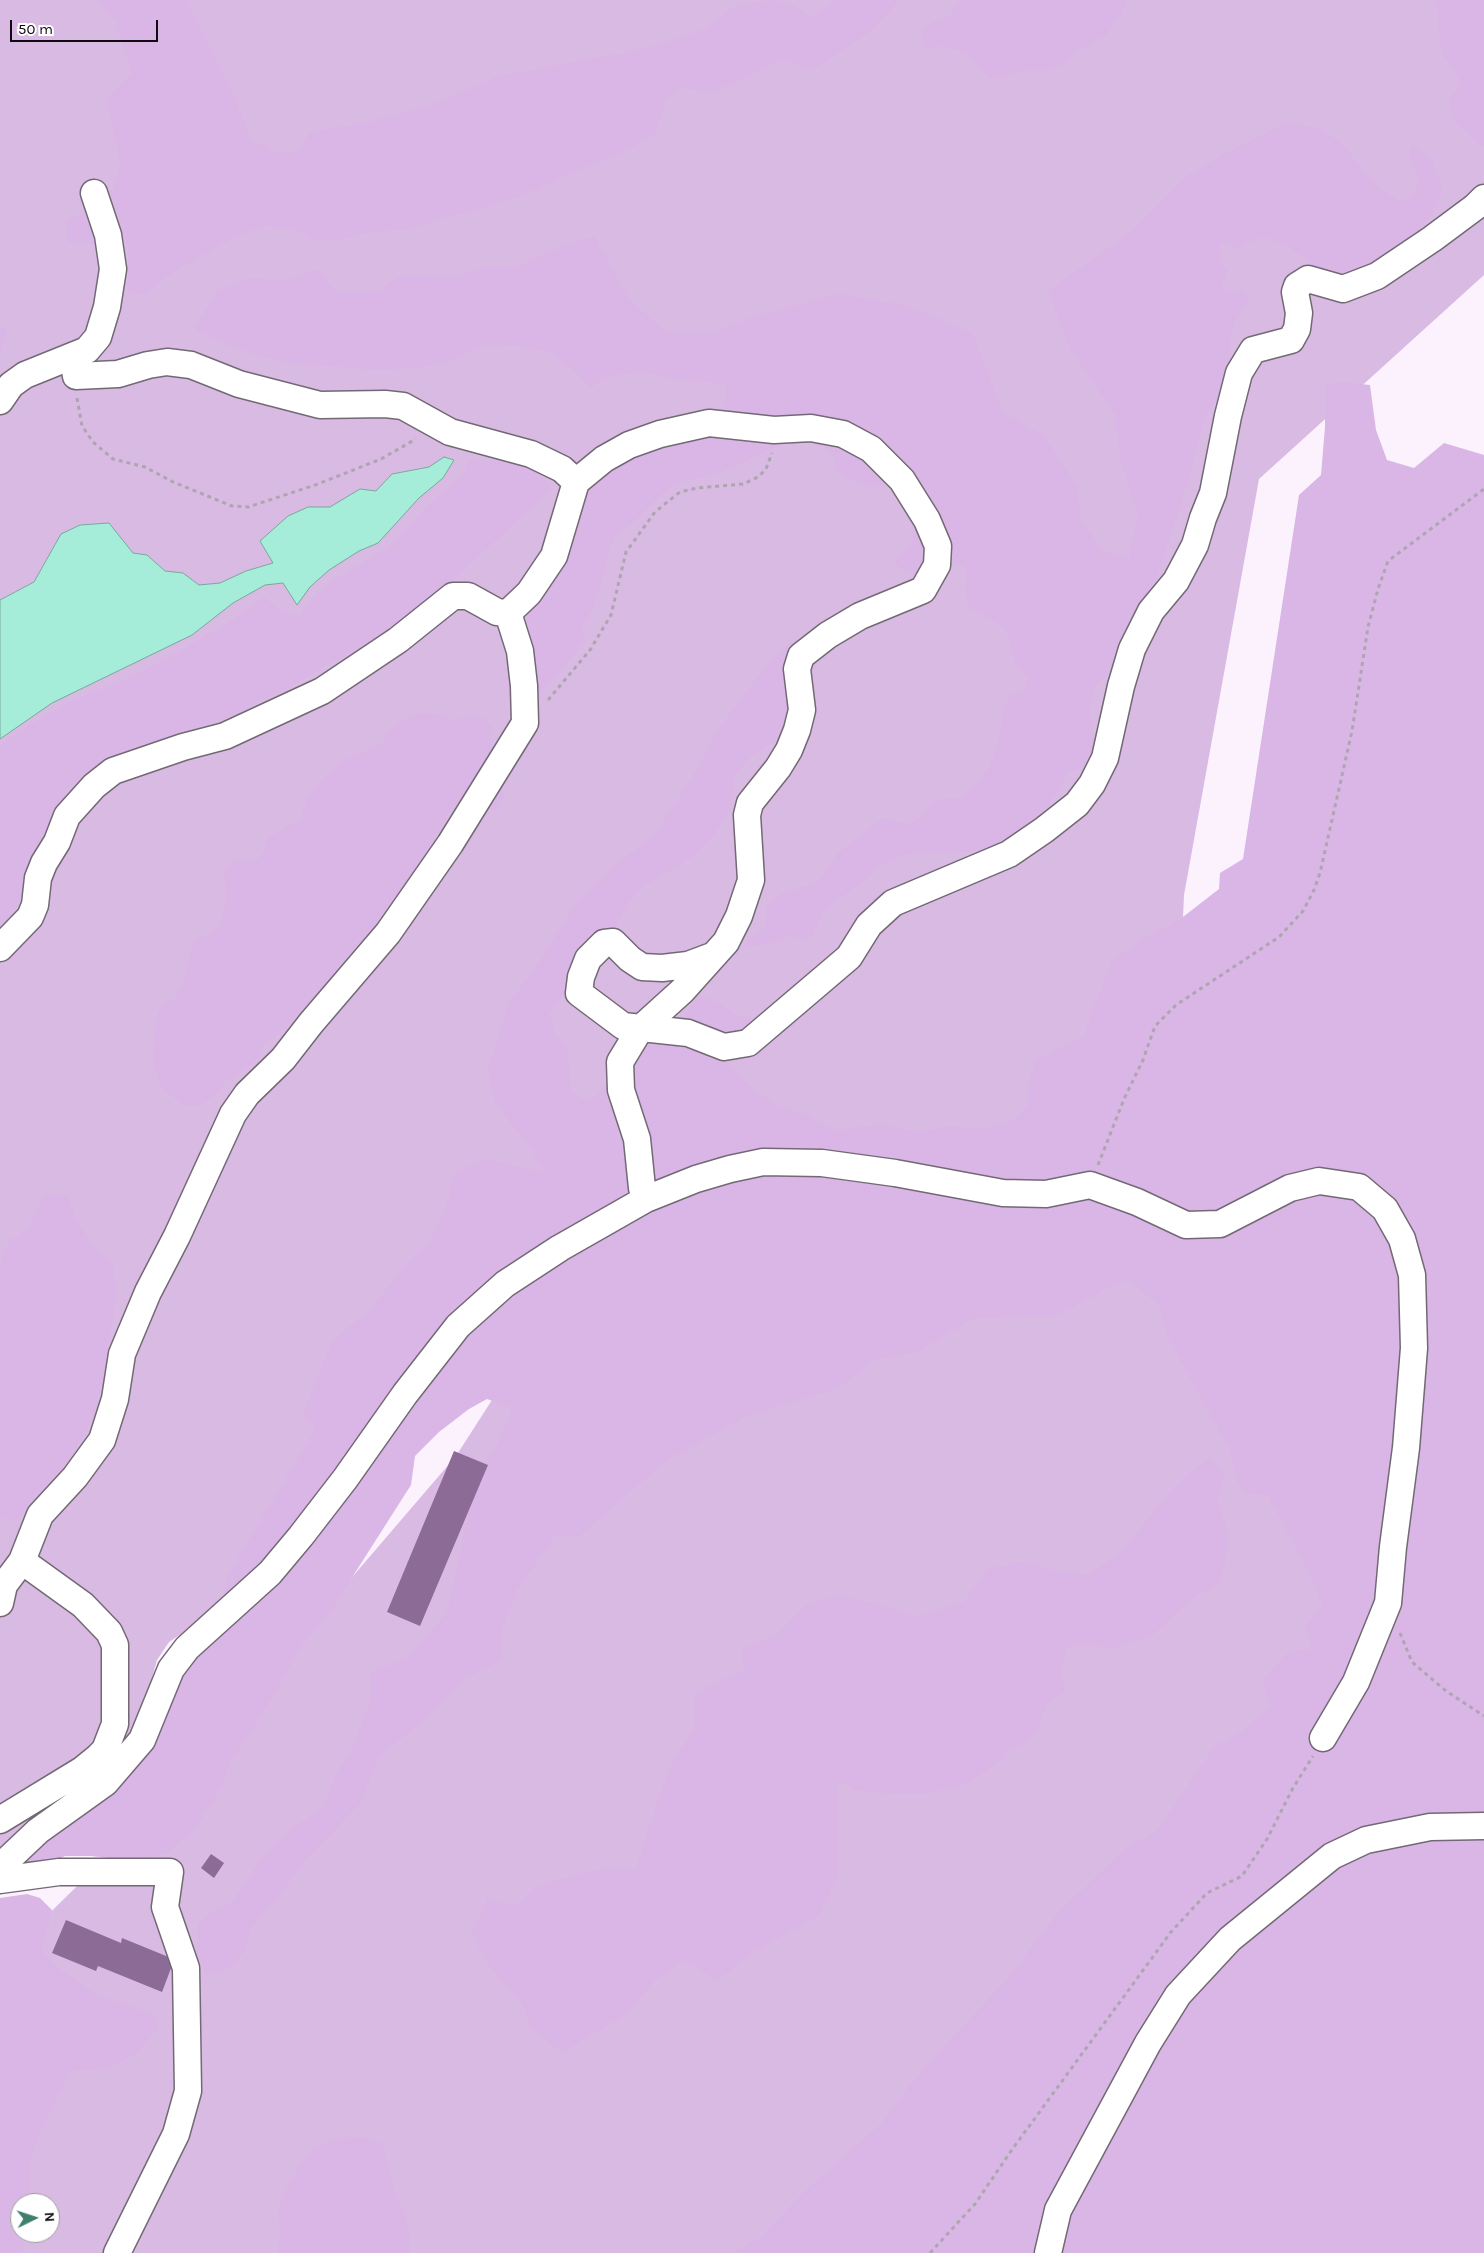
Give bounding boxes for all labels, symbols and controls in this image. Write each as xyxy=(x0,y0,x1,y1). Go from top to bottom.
scale bar xyxy=(12,10,160,42)
text: 50 m xyxy=(18,20,53,38)
north arrow xyxy=(10,2193,60,2243)
text: N xyxy=(41,2211,58,2223)

